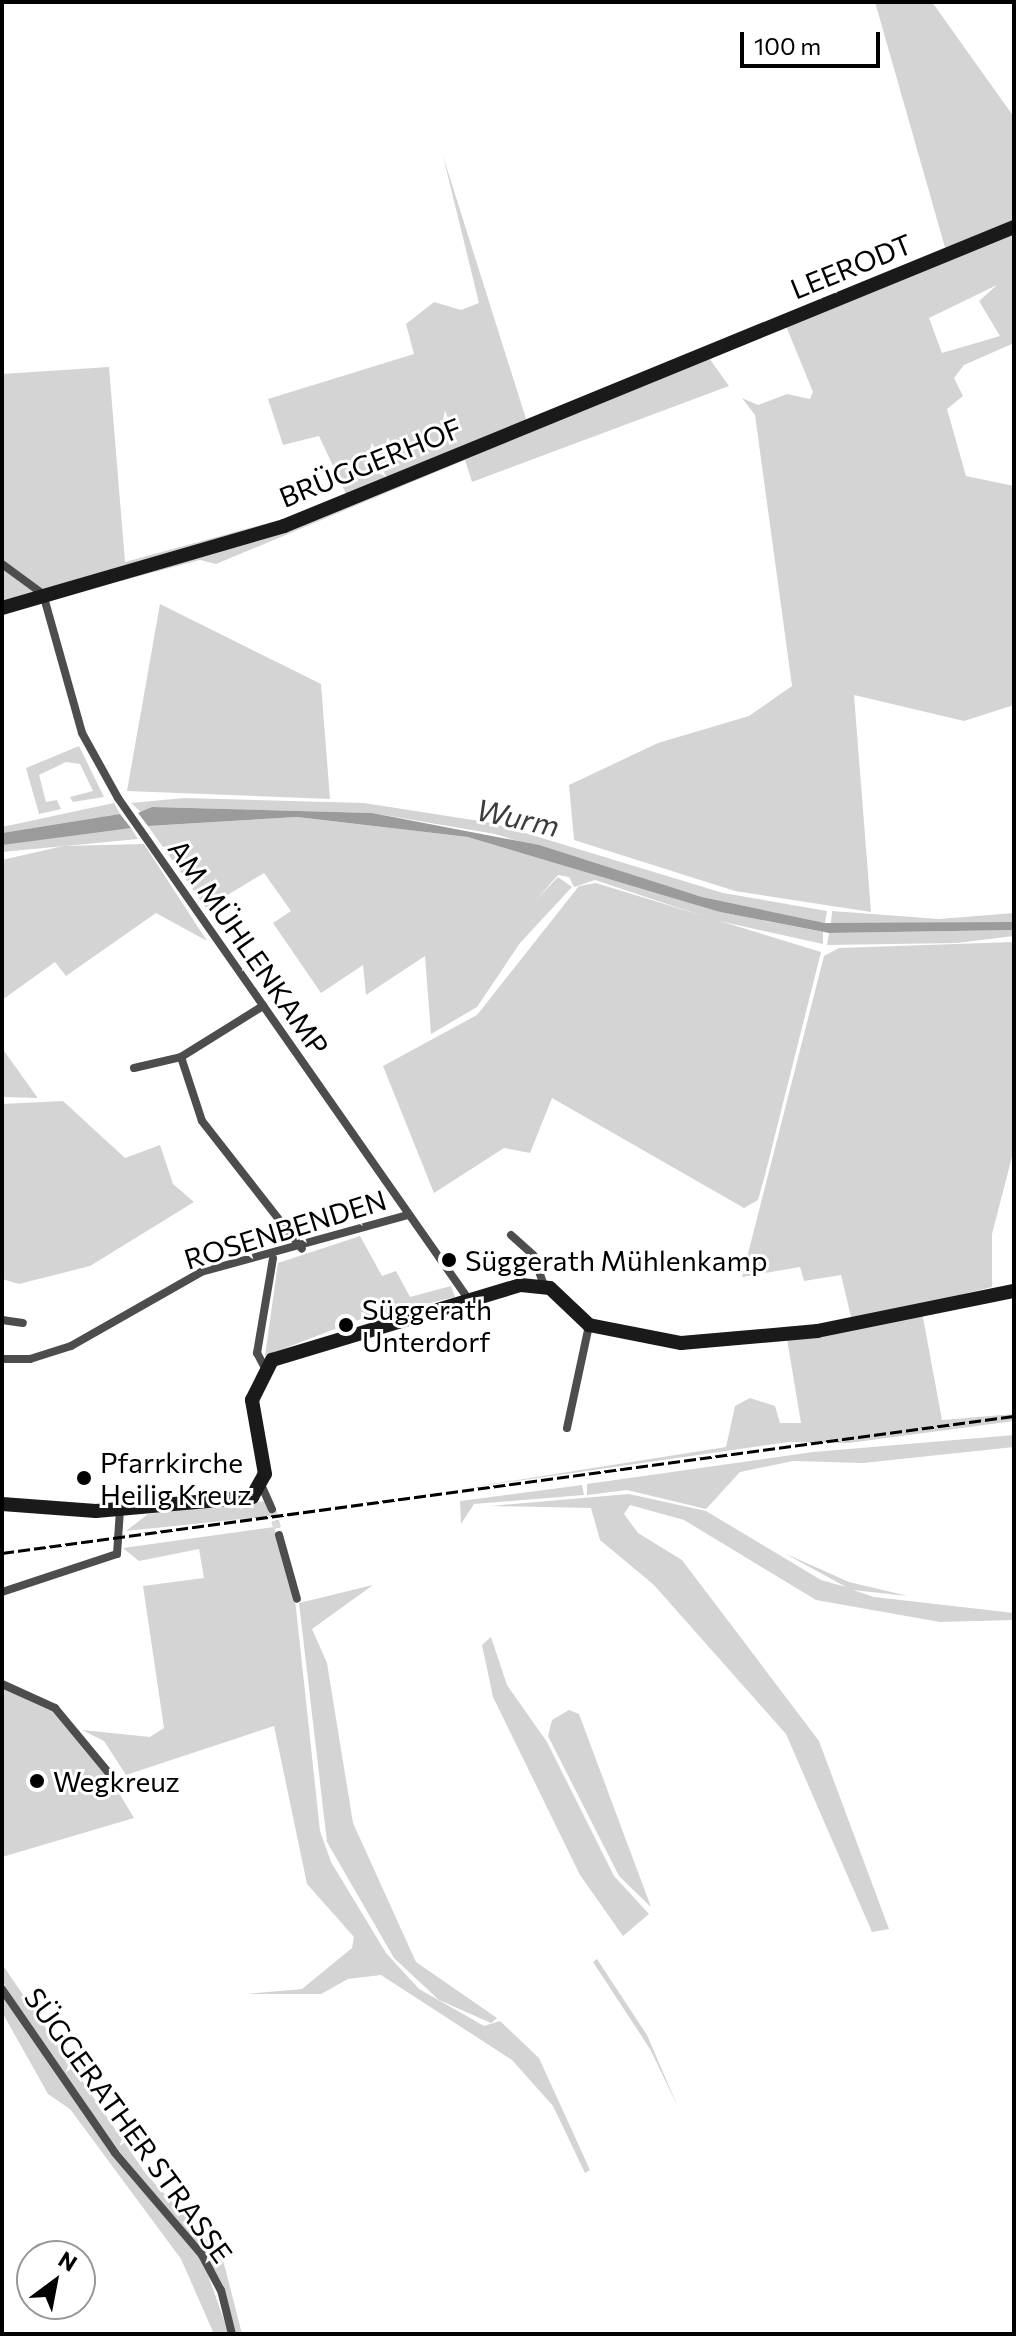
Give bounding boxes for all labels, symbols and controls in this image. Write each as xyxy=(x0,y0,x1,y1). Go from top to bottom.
scale bar xyxy=(744,16,884,66)
text: 100 m xyxy=(754,31,821,60)
street label: LEERODT xyxy=(785,226,917,306)
street label: BRÜGGERHOF xyxy=(274,410,466,514)
water label: Wurm xyxy=(473,791,563,843)
street label: AM MÜHLENKAMP xyxy=(162,833,336,1061)
street label: ROSENBENDEN xyxy=(180,1182,390,1276)
place label: Süggerath Mühlenkamp xyxy=(465,1243,767,1277)
marker: Süggerath Mühlenkamp xyxy=(440,1251,458,1269)
place label: Süggerath Unterdorf xyxy=(362,1292,492,1358)
marker: Süggerath Unterdorf xyxy=(337,1316,355,1334)
place label: Pfarrkirche Heilig Kreuz xyxy=(100,1445,252,1511)
marker: Pfarrkirche Heilig Kreuz xyxy=(75,1469,93,1487)
place label: Wegkreuz xyxy=(53,1764,180,1798)
marker: Wegkreuz xyxy=(28,1772,46,1790)
street label: SÜGGERATHER STRASSE xyxy=(18,1981,240,2269)
north arrow xyxy=(16,2240,96,2320)
text: N xyxy=(54,2245,82,2277)

